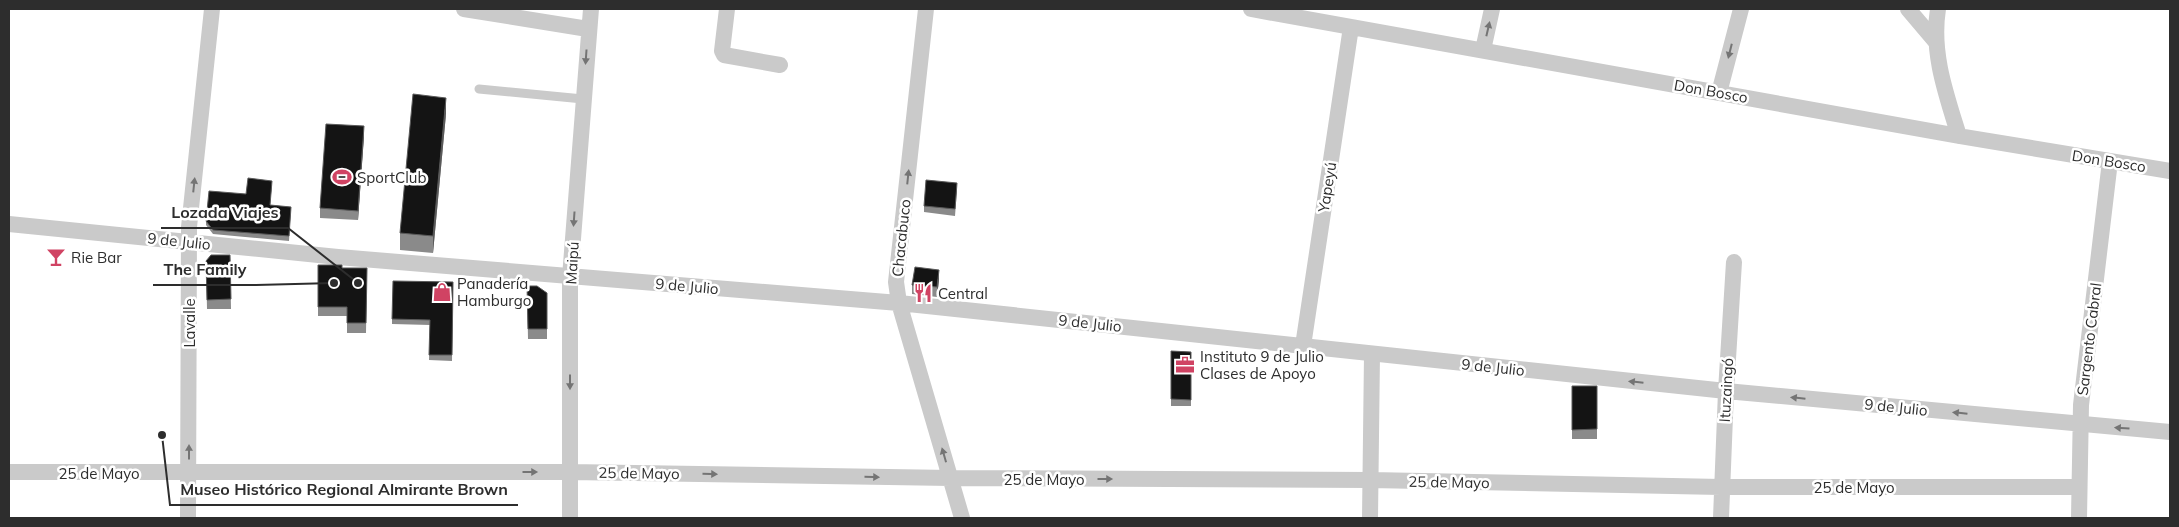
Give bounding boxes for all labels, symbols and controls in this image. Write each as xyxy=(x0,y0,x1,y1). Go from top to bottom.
one-way arrow xyxy=(1484,22,1492,37)
one-way arrow xyxy=(1726,43,1734,58)
one-way arrow xyxy=(581,49,589,65)
street label: Don Bosco xyxy=(1673,75,1749,107)
street label: Don Bosco xyxy=(2071,146,2147,176)
street label: Yapeyú xyxy=(1313,160,1340,214)
sports icon: SportClub xyxy=(331,166,353,188)
place label: SportClub xyxy=(357,168,427,187)
one-way arrow xyxy=(904,168,912,184)
one-way arrow xyxy=(190,176,198,192)
callout: Lozada Viajes xyxy=(161,197,288,228)
street label: Chacabuco xyxy=(887,198,915,278)
text: Lozada Viajes xyxy=(171,202,279,222)
one-way arrow xyxy=(570,212,578,228)
street label: 9 de Julio xyxy=(147,228,211,254)
street label: Maipú xyxy=(561,241,583,285)
bar icon: Rie Bar xyxy=(45,246,67,268)
place label: Rie Bar xyxy=(71,248,122,267)
callout: The Family xyxy=(153,254,256,285)
text: The Family xyxy=(164,259,247,279)
place label: Panadería Hamburgo xyxy=(457,274,531,310)
street label: 9 de Julio xyxy=(655,274,719,298)
shop icon: Panadería Hamburgo xyxy=(431,281,453,303)
restaurant icon: Central xyxy=(912,282,934,304)
street label: Sargento Cabral xyxy=(2073,282,2105,396)
place label: Central xyxy=(938,284,988,303)
street label: Lavalle xyxy=(180,298,199,348)
street label: 9 de Julio xyxy=(1058,310,1122,336)
place label: Instituto 9 de Julio Clases de Apoyo xyxy=(1200,347,1324,383)
office icon: Instituto 9 de Julio Clases de Apoyo xyxy=(1174,354,1196,376)
street label: 9 de Julio xyxy=(1461,354,1525,380)
street label: Ituzaingó xyxy=(1715,357,1737,423)
one-way arrow xyxy=(566,374,574,390)
one-way arrow xyxy=(1628,378,1644,386)
one-way arrow xyxy=(1790,394,1806,402)
street label: 9 de Julio xyxy=(1864,394,1928,420)
one-way arrow xyxy=(1952,409,1968,417)
one-way arrow xyxy=(2113,424,2129,432)
one-way arrow xyxy=(185,444,193,460)
one-way arrow xyxy=(939,447,947,462)
street label: 25 de Mayo xyxy=(598,463,680,483)
street label: 25 de Mayo xyxy=(58,464,140,483)
one-way arrow xyxy=(522,468,538,476)
one-way arrow xyxy=(702,470,718,478)
street label: 25 de Mayo xyxy=(1003,470,1085,489)
street label: 25 de Mayo xyxy=(1408,472,1490,492)
one-way arrow xyxy=(865,473,881,481)
callout: Museo Histórico Regional Almirante Brown xyxy=(170,474,518,505)
one-way arrow xyxy=(1097,475,1113,483)
street label: 25 de Mayo xyxy=(1813,478,1895,497)
text: Museo Histórico Regional Almirante Brown xyxy=(180,479,508,499)

